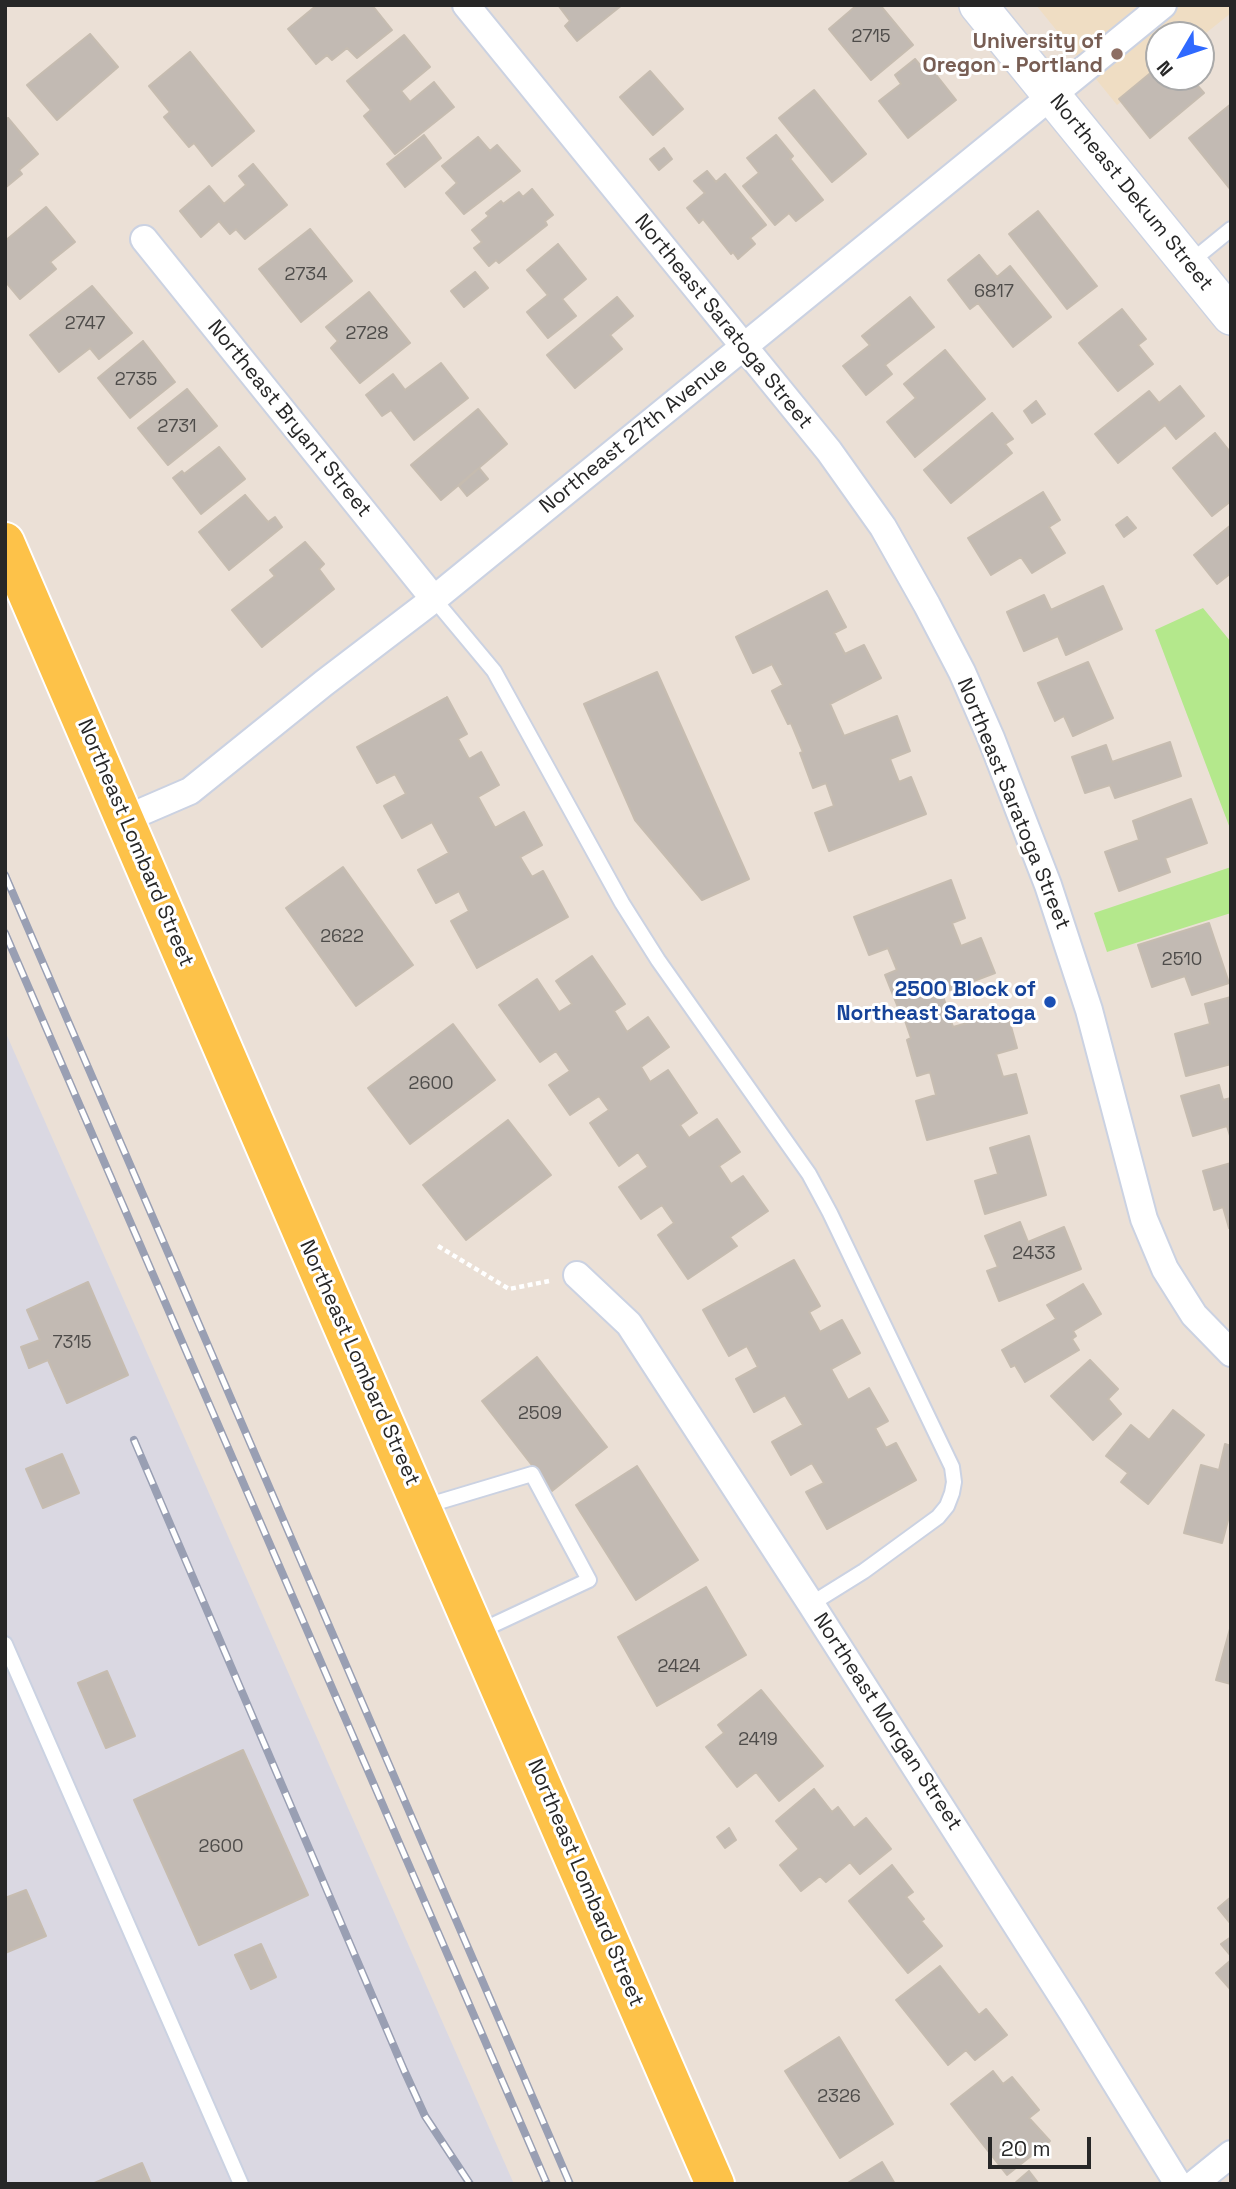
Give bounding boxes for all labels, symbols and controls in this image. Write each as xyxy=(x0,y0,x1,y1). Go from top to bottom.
north arrow xyxy=(1145,21,1215,91)
house number: 2715 xyxy=(852,26,890,48)
place label: University of Oregon - Portland xyxy=(923,29,1103,79)
marker: University of Oregon - Portland xyxy=(1109,46,1125,62)
text: N xyxy=(1151,55,1179,81)
street label: Northeast Dekum Street xyxy=(1044,90,1218,296)
street label: Northeast Saratoga Street xyxy=(629,210,817,434)
house number: 2734 xyxy=(285,264,327,286)
house number: 6817 xyxy=(974,281,1014,303)
house number: 2747 xyxy=(65,313,105,335)
street label: Northeast Bryant Street xyxy=(202,315,376,523)
house number: 2728 xyxy=(346,323,388,345)
street label: Northeast 27th Avenue xyxy=(535,353,733,519)
house number: 2735 xyxy=(115,369,157,391)
house number: 2731 xyxy=(157,416,197,438)
street label: Northeast Saratoga Street xyxy=(951,675,1075,933)
street label: Northeast Lombard Street xyxy=(71,715,199,971)
house number: 2622 xyxy=(320,926,364,948)
house number: 2510 xyxy=(1162,949,1202,971)
place label: 2500 Block of Northeast Saratoga xyxy=(836,977,1036,1027)
marker: 2500 Block of Northeast Saratoga xyxy=(1042,994,1058,1010)
house number: 2600 xyxy=(409,1073,453,1095)
street label: Northeast Lombard Street xyxy=(293,1236,425,1490)
house number: 2433 xyxy=(1012,1243,1056,1265)
house number: 7315 xyxy=(52,1332,92,1354)
house number: 2509 xyxy=(518,1403,562,1425)
street label: Northeast Morgan Street xyxy=(807,1608,967,1836)
house number: 2424 xyxy=(657,1656,701,1678)
house number: 2419 xyxy=(738,1729,778,1751)
street label: Northeast Lombard Street xyxy=(521,1755,649,2011)
house number: 2600 xyxy=(199,1836,243,1858)
house number: 2326 xyxy=(817,2086,861,2108)
scale bar xyxy=(991,2122,1094,2166)
text: 20 m xyxy=(1001,2135,1051,2162)

